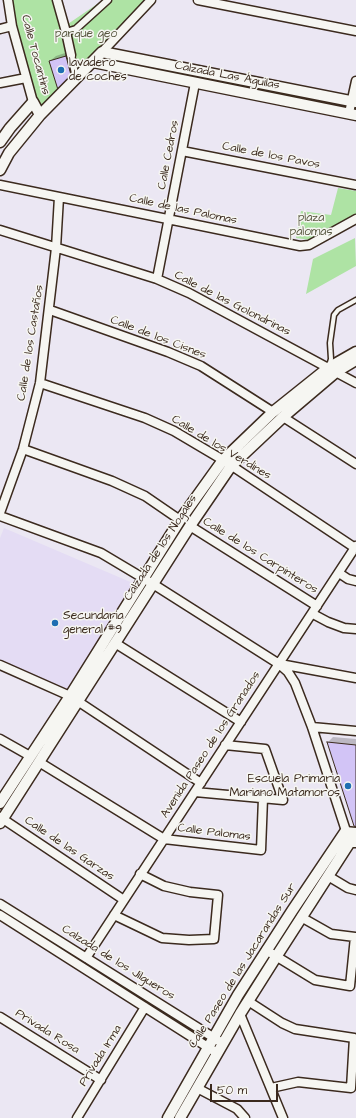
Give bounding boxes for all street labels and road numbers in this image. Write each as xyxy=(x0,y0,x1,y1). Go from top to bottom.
street label: Calle Tocantins xyxy=(17,13,53,97)
street label: Calzada Las Águilas xyxy=(173,59,281,93)
street label: Calle Cedros xyxy=(155,119,183,191)
street label: Calle de los Pavos xyxy=(221,139,321,173)
street label: Calle de las Palomas xyxy=(128,192,238,228)
street label: Calle de las Golondrinas xyxy=(172,268,292,340)
street label: Calle de los Castaños xyxy=(15,284,47,402)
street label: Calle de los Cisnes xyxy=(108,313,208,363)
street label: Calle de los Verdines xyxy=(169,413,273,483)
street label: Calzada de los Nogales xyxy=(121,492,201,604)
street label: Calle de los Carpinteros xyxy=(200,515,320,597)
street label: Avenida Paseo de los Granados xyxy=(158,669,264,821)
street label: Calle de las Garzas xyxy=(21,814,117,884)
street label: Calle Palomas xyxy=(177,821,251,845)
street label: Calle Paseo de las Jacarandas Sur xyxy=(186,881,300,1051)
street label: Calzada de los Jilgueros xyxy=(59,922,177,1004)
street label: Privada Rosa xyxy=(12,1007,82,1057)
street label: Privada Irma xyxy=(77,1023,125,1089)

